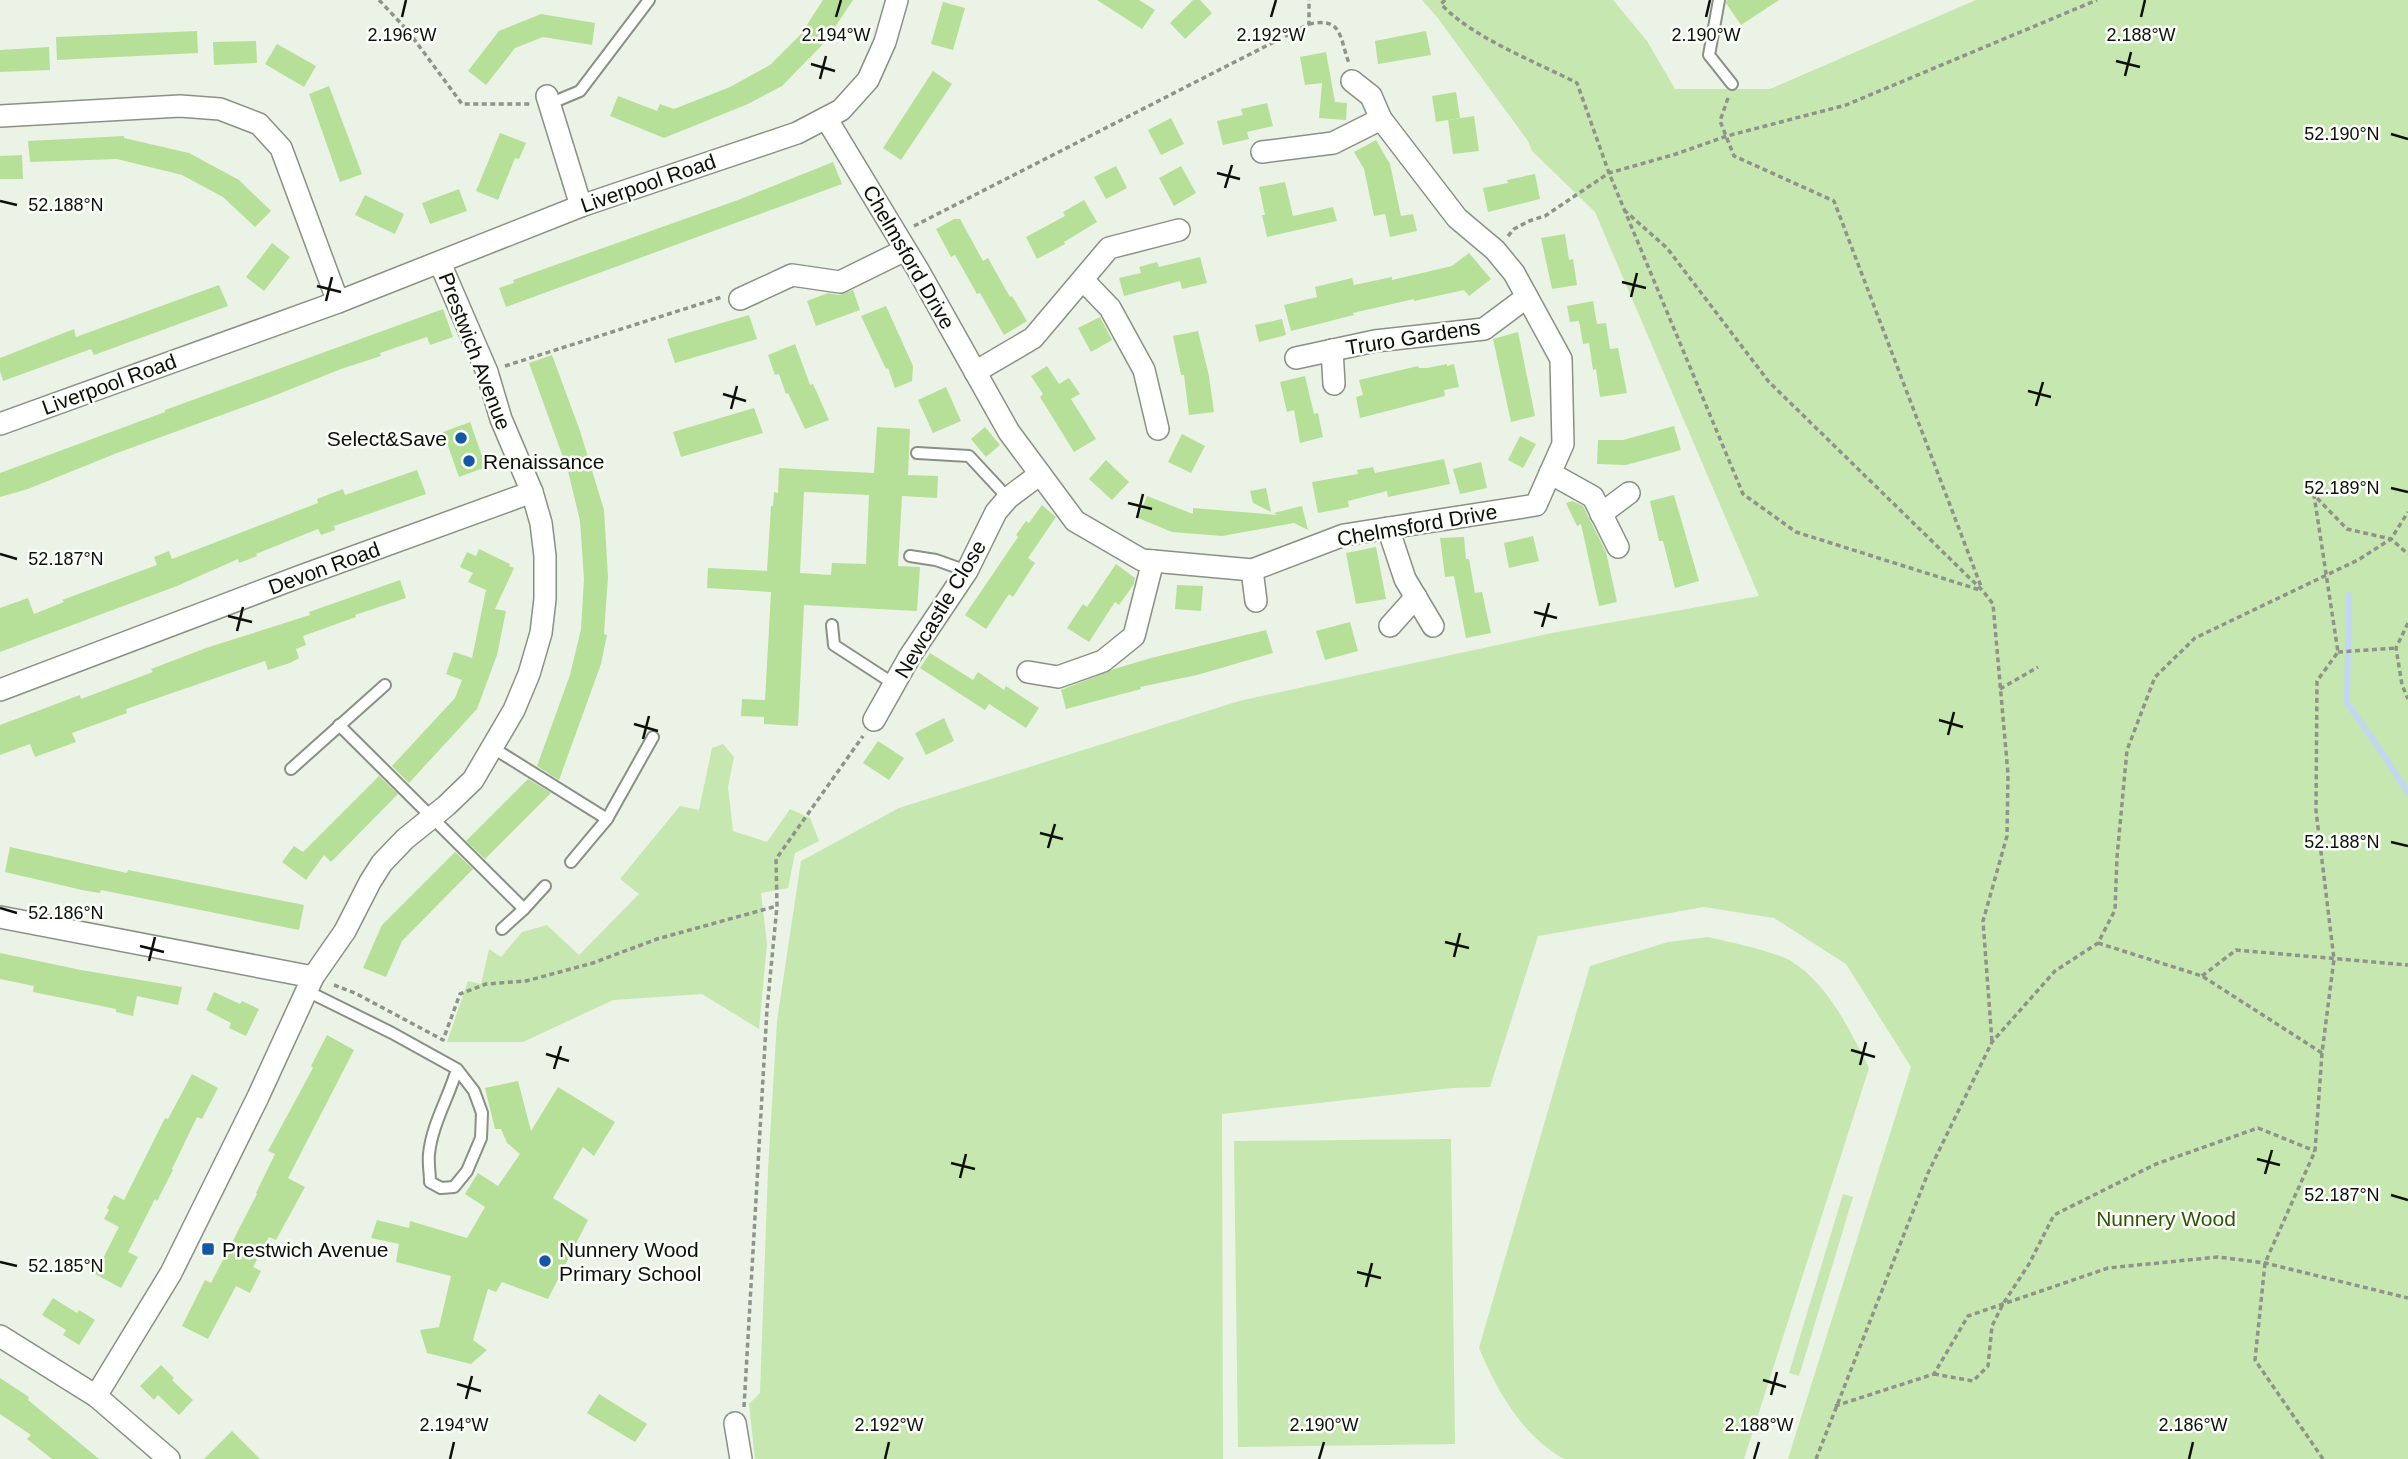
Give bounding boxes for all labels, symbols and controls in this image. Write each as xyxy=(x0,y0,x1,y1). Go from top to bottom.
text: 2.196°W xyxy=(367,25,437,45)
text: 2.194°W xyxy=(801,25,871,45)
text: 2.192°W xyxy=(1236,25,1306,45)
text: 2.190°W xyxy=(1671,25,1741,45)
text: 2.188°W xyxy=(2106,25,2176,45)
text: 52.190°N xyxy=(2304,124,2380,144)
street label: Liverpool Road xyxy=(577,149,719,217)
street label: Chelmsford Drive xyxy=(858,181,960,333)
text: 52.188°N xyxy=(28,195,104,215)
street label: Prestwich Avenue xyxy=(434,269,516,433)
street label: Truro Gardens xyxy=(1344,315,1482,359)
street label: Liverpool Road xyxy=(39,349,179,419)
place label: Select&Save xyxy=(327,427,447,450)
marker: Select&Save xyxy=(453,430,469,446)
place label: Renaissance xyxy=(483,450,604,473)
marker: Renaissance xyxy=(461,453,477,469)
text: 52.189°N xyxy=(2304,478,2380,498)
street label: Chelmsford Drive xyxy=(1335,500,1499,550)
street label: Newcastle Close xyxy=(890,536,990,682)
street label: Devon Road xyxy=(265,537,383,599)
text: 52.187°N xyxy=(28,549,104,569)
text: 52.188°N xyxy=(2304,832,2380,852)
text: 52.186°N xyxy=(28,903,104,923)
text: 52.187°N xyxy=(2304,1185,2380,1205)
park label: Nunnery Wood xyxy=(2096,1207,2236,1230)
place label: Prestwich Avenue xyxy=(222,1238,389,1261)
place label: Nunnery Wood Primary School xyxy=(559,1238,701,1285)
marker: Prestwich Avenue xyxy=(200,1241,216,1257)
marker: Nunnery Wood Primary School xyxy=(537,1253,553,1269)
text: 52.185°N xyxy=(28,1256,104,1276)
text: 2.194°W xyxy=(419,1415,489,1435)
text: 2.192°W xyxy=(854,1415,924,1435)
text: 2.190°W xyxy=(1289,1415,1359,1435)
text: 2.188°W xyxy=(1724,1415,1794,1435)
text: 2.186°W xyxy=(2158,1415,2228,1435)

